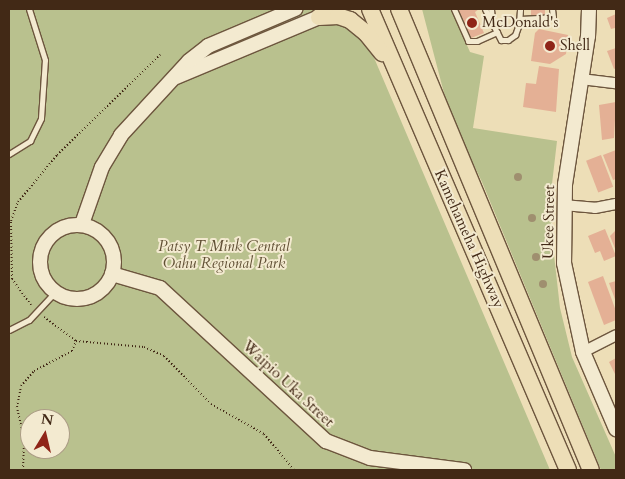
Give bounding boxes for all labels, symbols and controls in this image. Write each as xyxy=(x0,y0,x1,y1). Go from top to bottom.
place label: McDonald's xyxy=(482,14,558,32)
marker: McDonald's xyxy=(466,17,478,29)
place label: Shell xyxy=(560,37,590,55)
marker: Shell xyxy=(544,40,556,52)
street label: Kamehameha Highway xyxy=(430,167,508,311)
street label: Ukee Street xyxy=(539,185,559,259)
park label: Patsy T. Mink Central Oahu Regional Park xyxy=(158,237,290,272)
street label: Waipio Uka Street xyxy=(239,337,337,431)
north arrow xyxy=(20,409,70,459)
text: N xyxy=(40,409,55,430)

